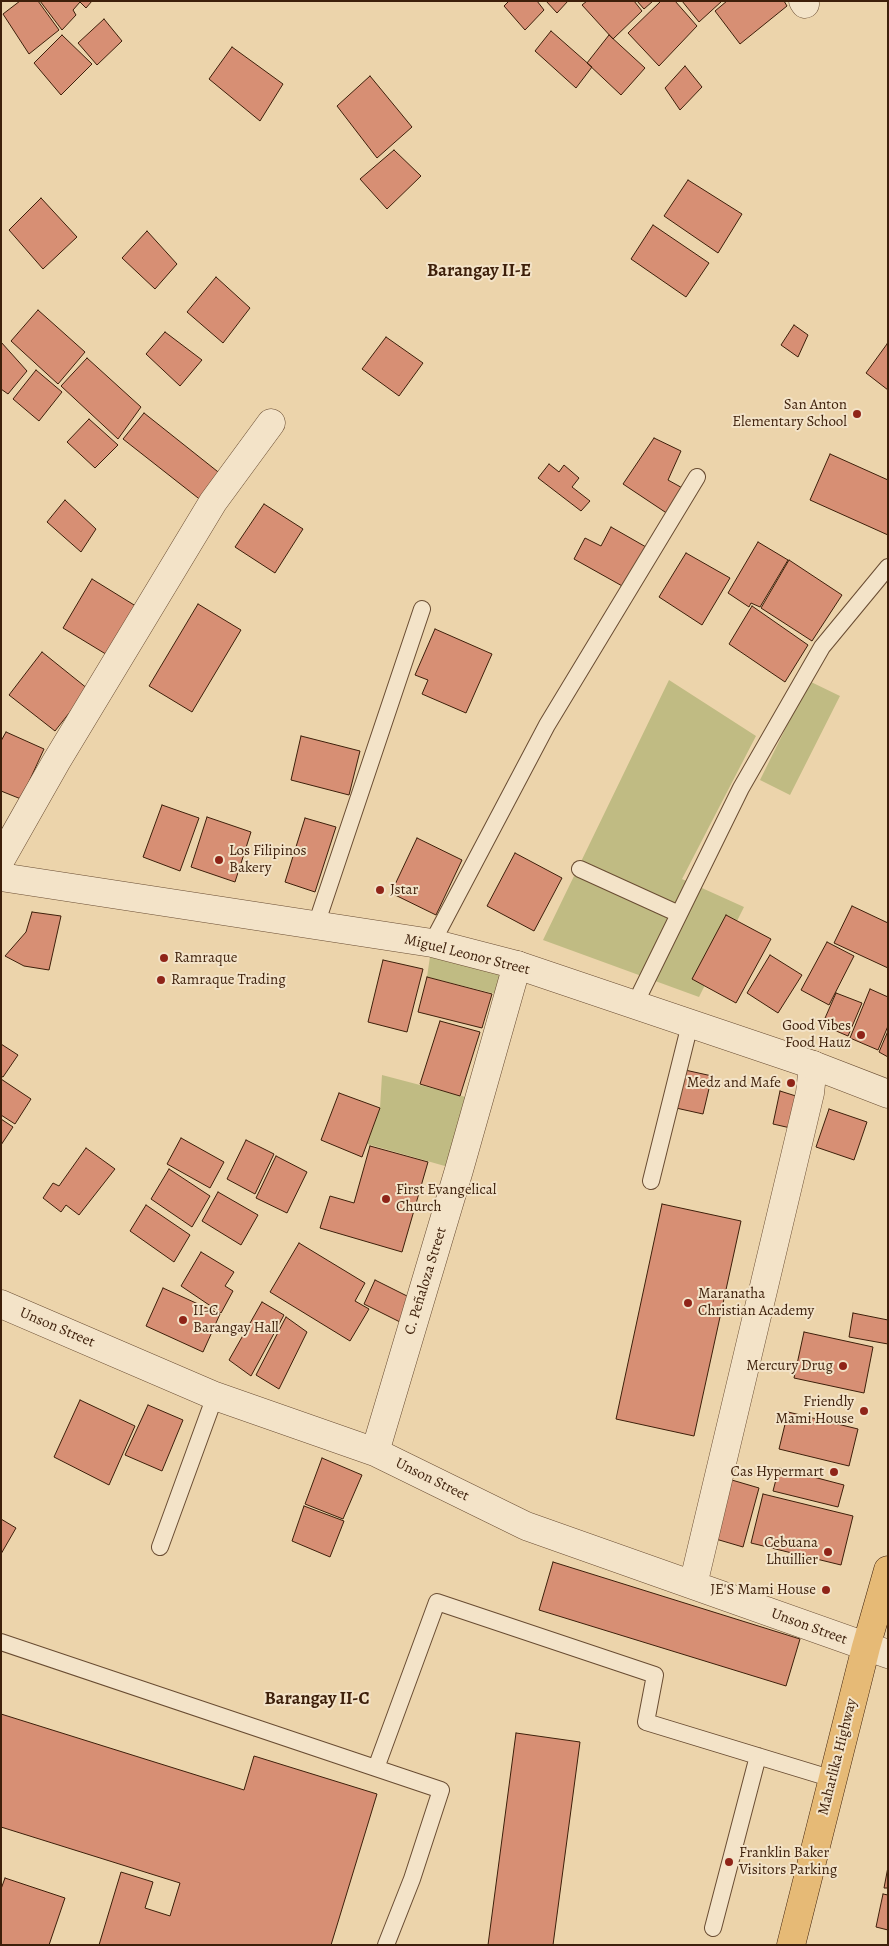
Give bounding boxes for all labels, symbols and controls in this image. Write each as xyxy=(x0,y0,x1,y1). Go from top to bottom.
district label: Barangay II-E xyxy=(427,261,531,283)
place label: San Anton Elementary School xyxy=(732,396,847,431)
marker: San Anton Elementary School xyxy=(851,408,863,420)
place label: Los Filipinos Bakery xyxy=(229,842,306,877)
marker: Los Filipinos Bakery xyxy=(213,854,225,866)
place label: Jstar xyxy=(390,881,418,899)
marker: Jstar xyxy=(374,884,386,896)
street label: Miguel Leonor Street xyxy=(402,931,532,979)
place label: Ramraque xyxy=(174,949,237,967)
marker: Ramraque xyxy=(158,952,170,964)
place label: Ramraque Trading xyxy=(171,971,286,989)
marker: Ramraque Trading xyxy=(155,974,167,986)
place label: Good Vibes Food Hauz xyxy=(782,1017,851,1052)
marker: Good Vibes Food Hauz xyxy=(855,1029,867,1041)
place label: Medz and Mafe xyxy=(687,1074,781,1092)
marker: Medz and Mafe xyxy=(785,1077,797,1089)
place label: First Evangelical Church xyxy=(396,1181,496,1216)
marker: First Evangelical Church xyxy=(380,1193,392,1205)
street label: C. Peñaloza Street xyxy=(401,1225,451,1337)
place label: Maranatha Christian Academy xyxy=(698,1285,814,1320)
marker: Maranatha Christian Academy xyxy=(682,1297,694,1309)
place label: II-C Barangay Hall xyxy=(193,1302,279,1337)
street label: Unson Street xyxy=(17,1304,97,1352)
marker: II-C Barangay Hall xyxy=(177,1314,189,1326)
place label: Mercury Drug xyxy=(746,1357,833,1375)
marker: Mercury Drug xyxy=(837,1360,849,1372)
place label: Friendly Mami House xyxy=(775,1393,854,1428)
marker: Friendly Mami House xyxy=(858,1405,870,1417)
street label: Unson Street xyxy=(392,1454,472,1506)
place label: Cas Hypermart xyxy=(731,1463,824,1481)
marker: Cas Hypermart xyxy=(828,1466,840,1478)
place label: Cebuana Lhuillier xyxy=(764,1534,818,1569)
marker: Cebuana Lhuillier xyxy=(822,1546,834,1558)
place label: JE'S Mami House xyxy=(710,1581,816,1599)
marker: JE'S Mami House xyxy=(820,1584,832,1596)
street label: Unson Street xyxy=(768,1605,850,1649)
district label: Barangay II-C xyxy=(265,1689,369,1711)
street label: Maharlika Highway xyxy=(815,1697,861,1817)
place label: Franklin Baker Visitors Parking xyxy=(739,1844,837,1879)
marker: Franklin Baker Visitors Parking xyxy=(723,1856,735,1868)

